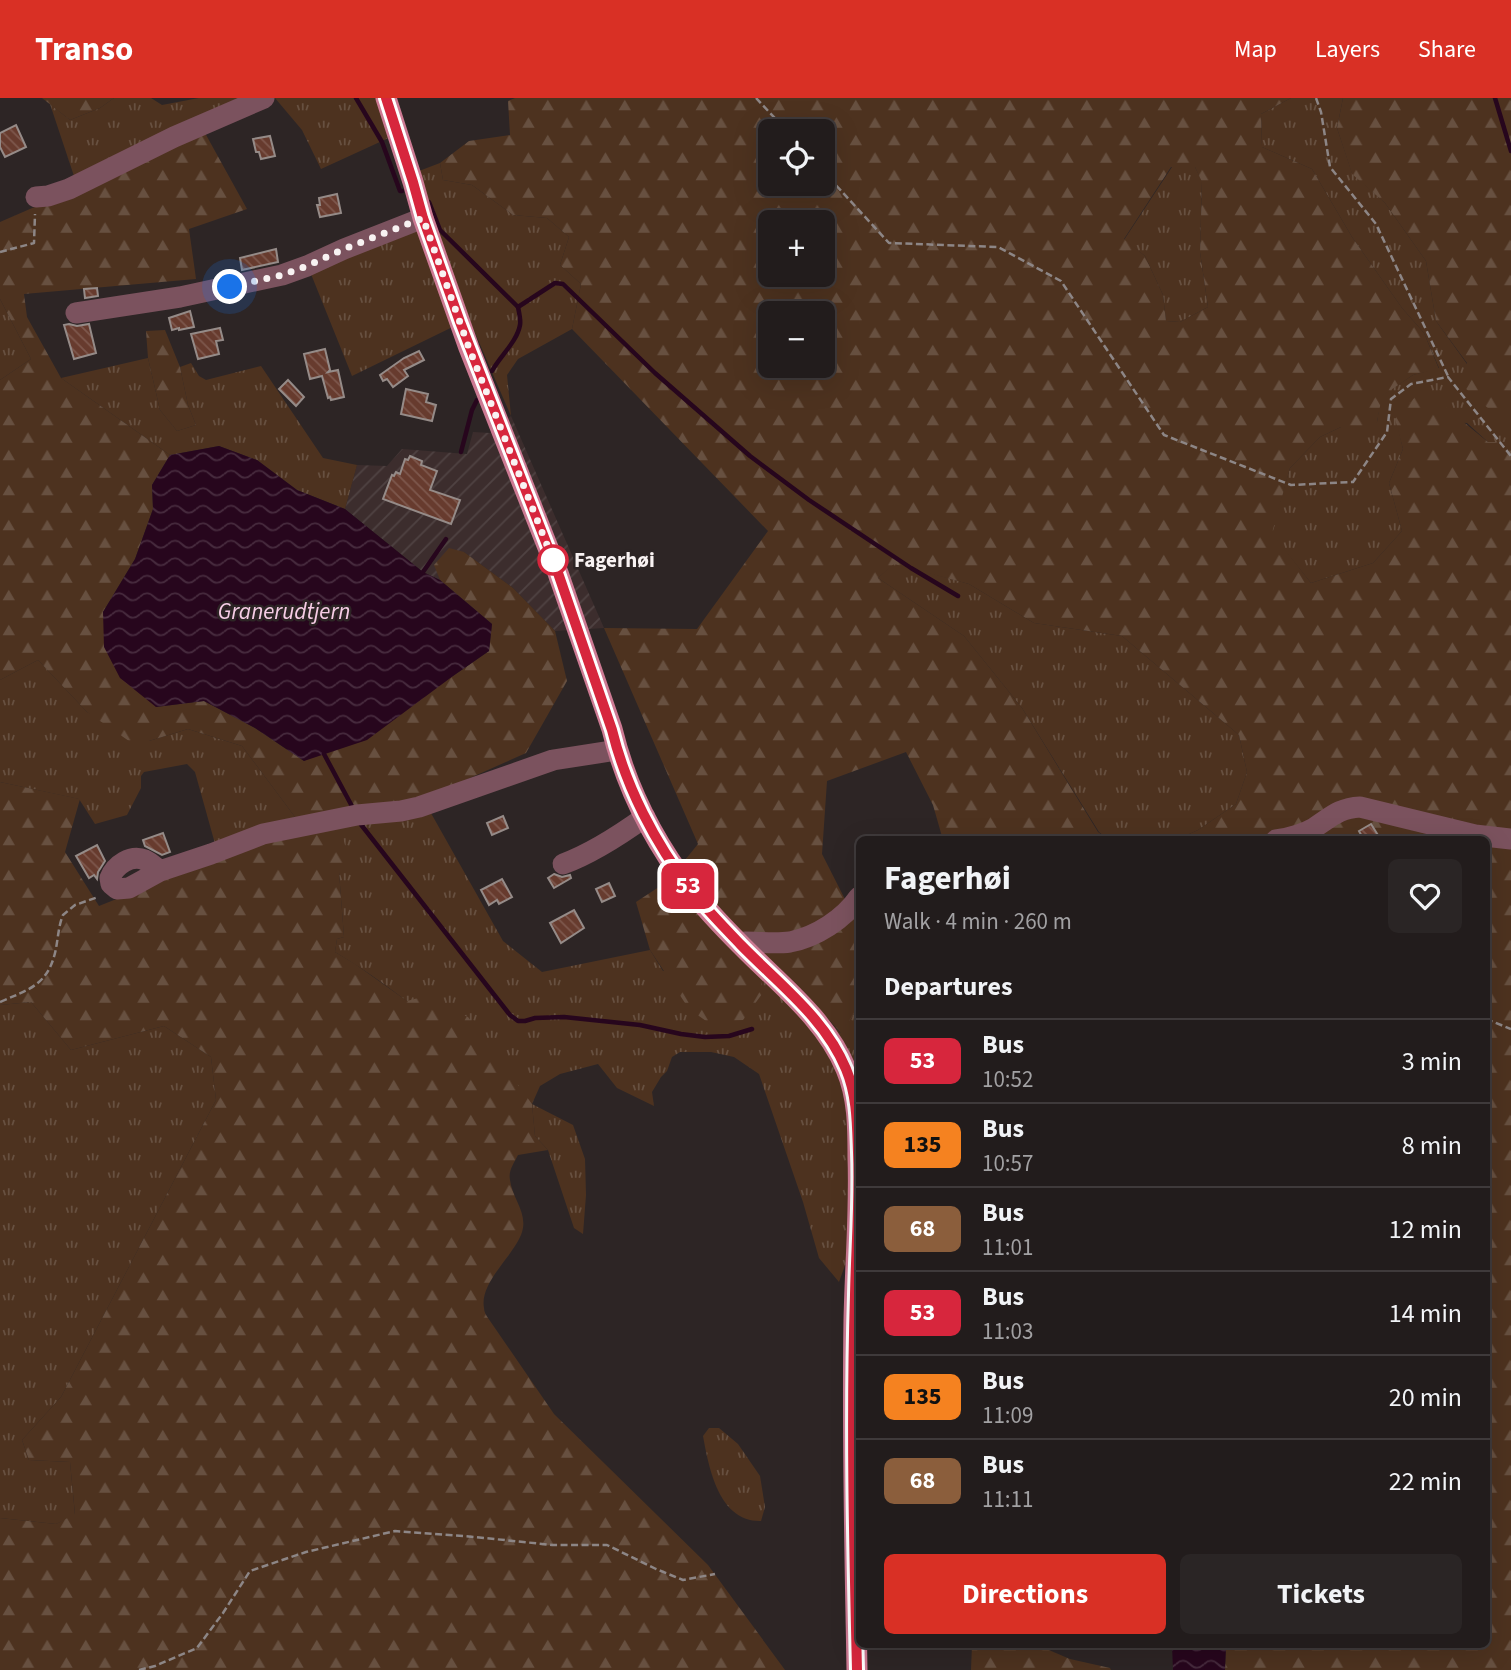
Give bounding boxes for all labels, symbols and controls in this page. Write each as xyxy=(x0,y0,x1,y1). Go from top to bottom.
text: Transo xyxy=(35,26,133,73)
text: Map xyxy=(1234,32,1277,67)
text: Layers xyxy=(1315,32,1380,67)
text: Share xyxy=(1418,32,1476,67)
map controls xyxy=(758,119,835,378)
button: locate xyxy=(758,119,835,196)
button: + xyxy=(758,210,835,287)
your location xyxy=(212,269,247,304)
button: − xyxy=(758,301,835,378)
marker: Fagerhøi xyxy=(538,545,568,575)
place label: Fagerhøi xyxy=(574,545,655,575)
water label: Granerudtjern xyxy=(218,595,350,628)
text: Fagerhøi xyxy=(884,855,1011,902)
button: heart xyxy=(1388,859,1462,933)
line badge: 53 xyxy=(656,863,720,909)
text: 53 xyxy=(675,868,701,903)
text: Walk · 4 min · 260 m xyxy=(884,905,1072,938)
text: Departures xyxy=(884,968,1012,1005)
text: Bus xyxy=(982,1026,1024,1063)
text: 53 xyxy=(910,1043,935,1078)
text: 3 min xyxy=(1402,1043,1462,1080)
text: 10:52 xyxy=(982,1063,1033,1096)
text: Bus xyxy=(982,1110,1024,1147)
text: 135 xyxy=(903,1127,942,1162)
text: 8 min xyxy=(1402,1127,1462,1164)
text: 10:57 xyxy=(982,1147,1033,1180)
text: Bus xyxy=(982,1194,1024,1231)
text: 68 xyxy=(910,1211,935,1246)
text: 12 min xyxy=(1389,1211,1462,1248)
text: 11:01 xyxy=(982,1231,1033,1264)
text: Bus xyxy=(982,1278,1024,1315)
text: 53 xyxy=(910,1295,935,1330)
text: 14 min xyxy=(1389,1295,1462,1332)
text: 11:03 xyxy=(982,1315,1033,1348)
text: Bus xyxy=(982,1362,1024,1399)
text: 135 xyxy=(903,1379,942,1414)
text: 20 min xyxy=(1389,1379,1462,1416)
text: 11:09 xyxy=(982,1399,1033,1432)
text: Bus xyxy=(982,1446,1024,1483)
text: 68 xyxy=(910,1463,935,1498)
text: 22 min xyxy=(1389,1463,1462,1500)
text: 11:11 xyxy=(982,1483,1033,1516)
button: Directions xyxy=(884,1554,1166,1634)
button: Tickets xyxy=(1180,1554,1462,1634)

